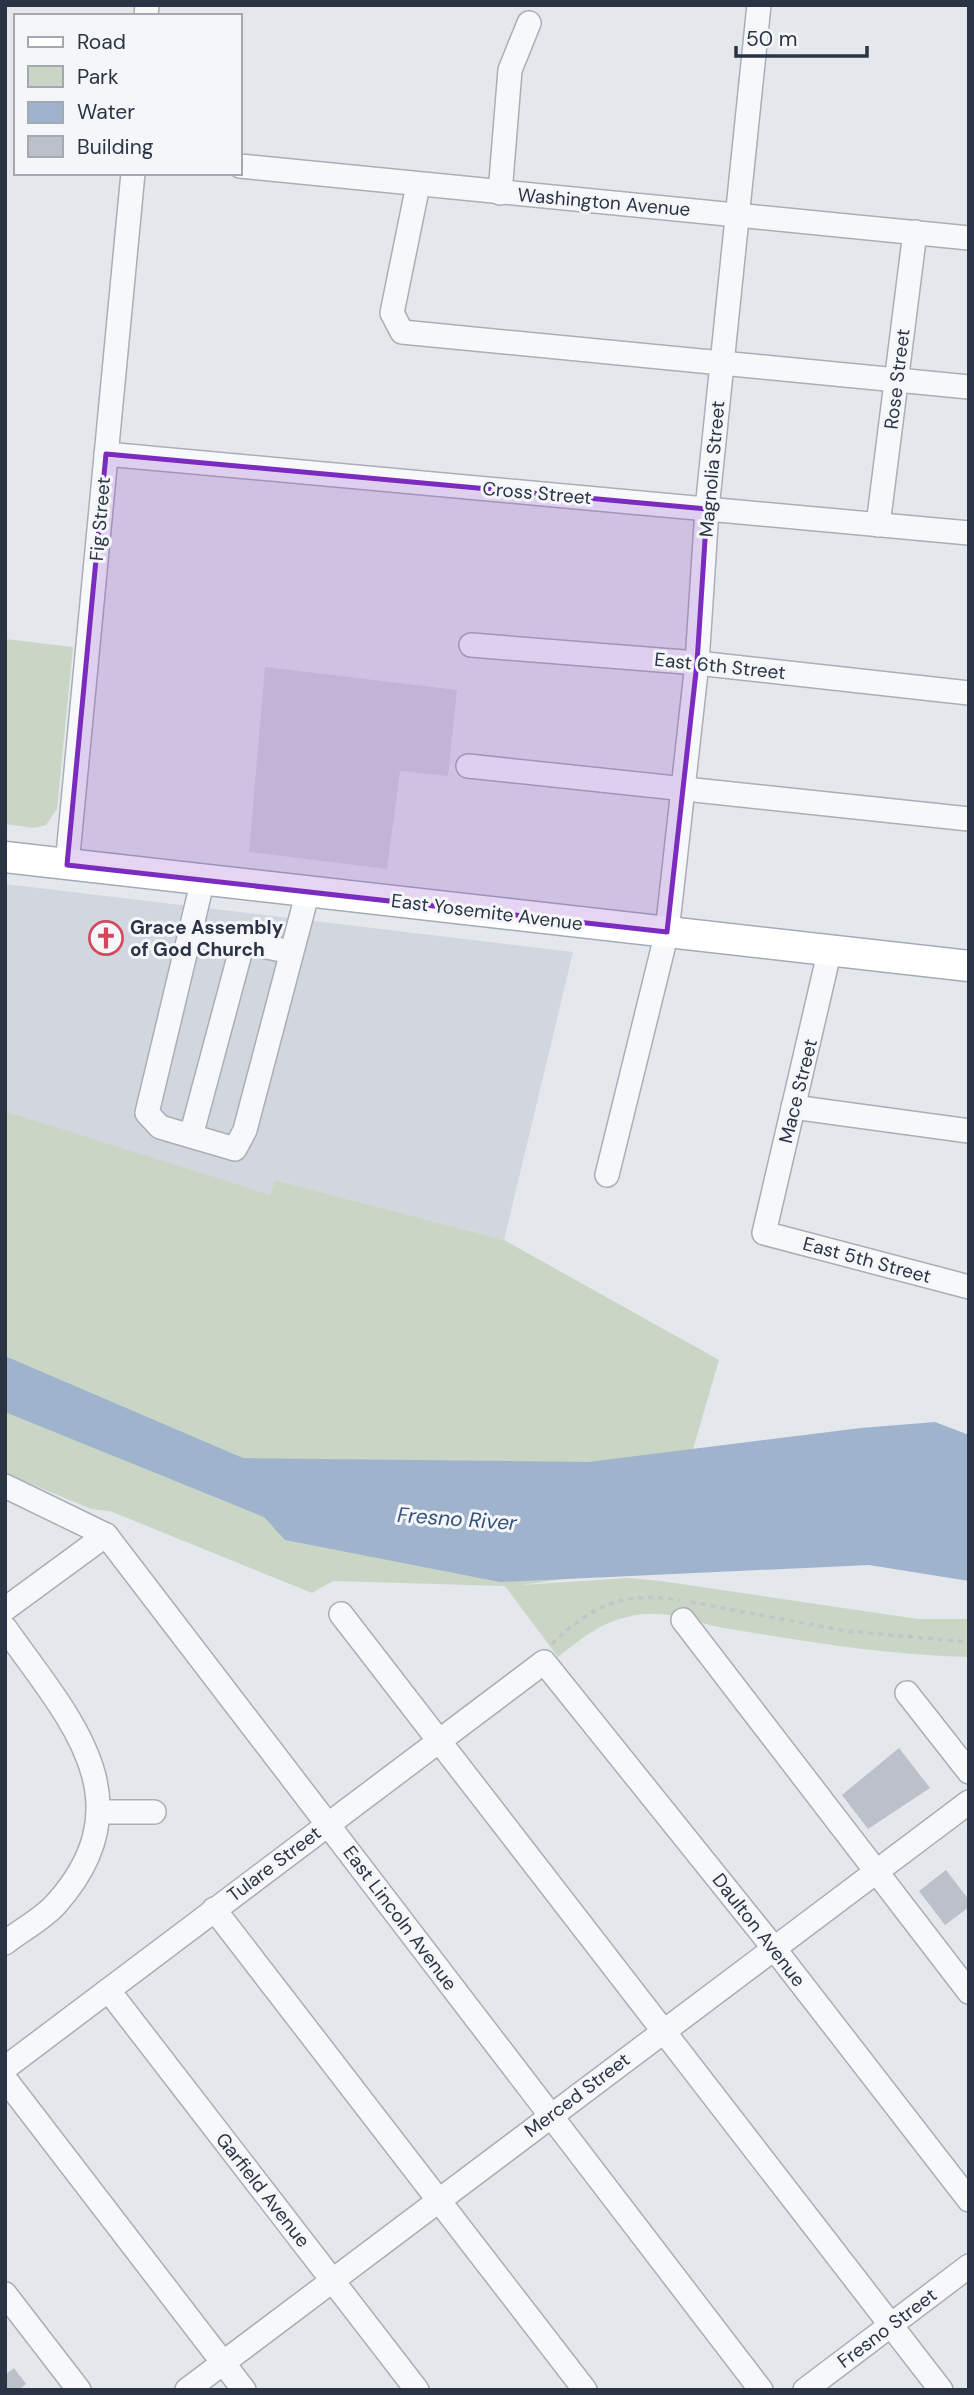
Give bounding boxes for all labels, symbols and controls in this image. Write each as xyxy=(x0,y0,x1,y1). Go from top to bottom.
legend xyxy=(14,14,242,175)
scale bar xyxy=(736,14,867,58)
text: 50 m xyxy=(746,25,797,53)
text: Road xyxy=(77,28,126,56)
text: Park xyxy=(77,63,119,91)
text: Water xyxy=(77,98,135,126)
text: Building xyxy=(77,133,154,161)
street label: Washington Avenue xyxy=(517,182,691,222)
street label: Rose Street xyxy=(878,327,916,431)
street label: Magnolia Street xyxy=(694,400,730,538)
street label: Fig Street xyxy=(84,476,116,562)
street label: Cross Street xyxy=(481,476,593,510)
street label: East 6th Street xyxy=(653,647,787,685)
street label: East Yosemite Avenue xyxy=(390,888,584,936)
place label: Grace Assembly of God Church xyxy=(130,915,284,962)
church icon: Grace Assembly of God Church xyxy=(87,919,125,957)
street label: Mace Street xyxy=(773,1036,823,1146)
street label: East 5th Street xyxy=(800,1231,934,1289)
water label: Fresno River xyxy=(396,1501,519,1537)
street label: Tulare Street xyxy=(222,1820,326,1908)
street label: East Lincoln Avenue xyxy=(337,1841,463,1995)
street label: Daulton Avenue xyxy=(707,1868,811,1992)
street label: Merced Street xyxy=(519,2047,635,2143)
street label: Garfield Avenue xyxy=(210,2128,316,2252)
street label: Fresno Street xyxy=(832,2282,942,2374)

